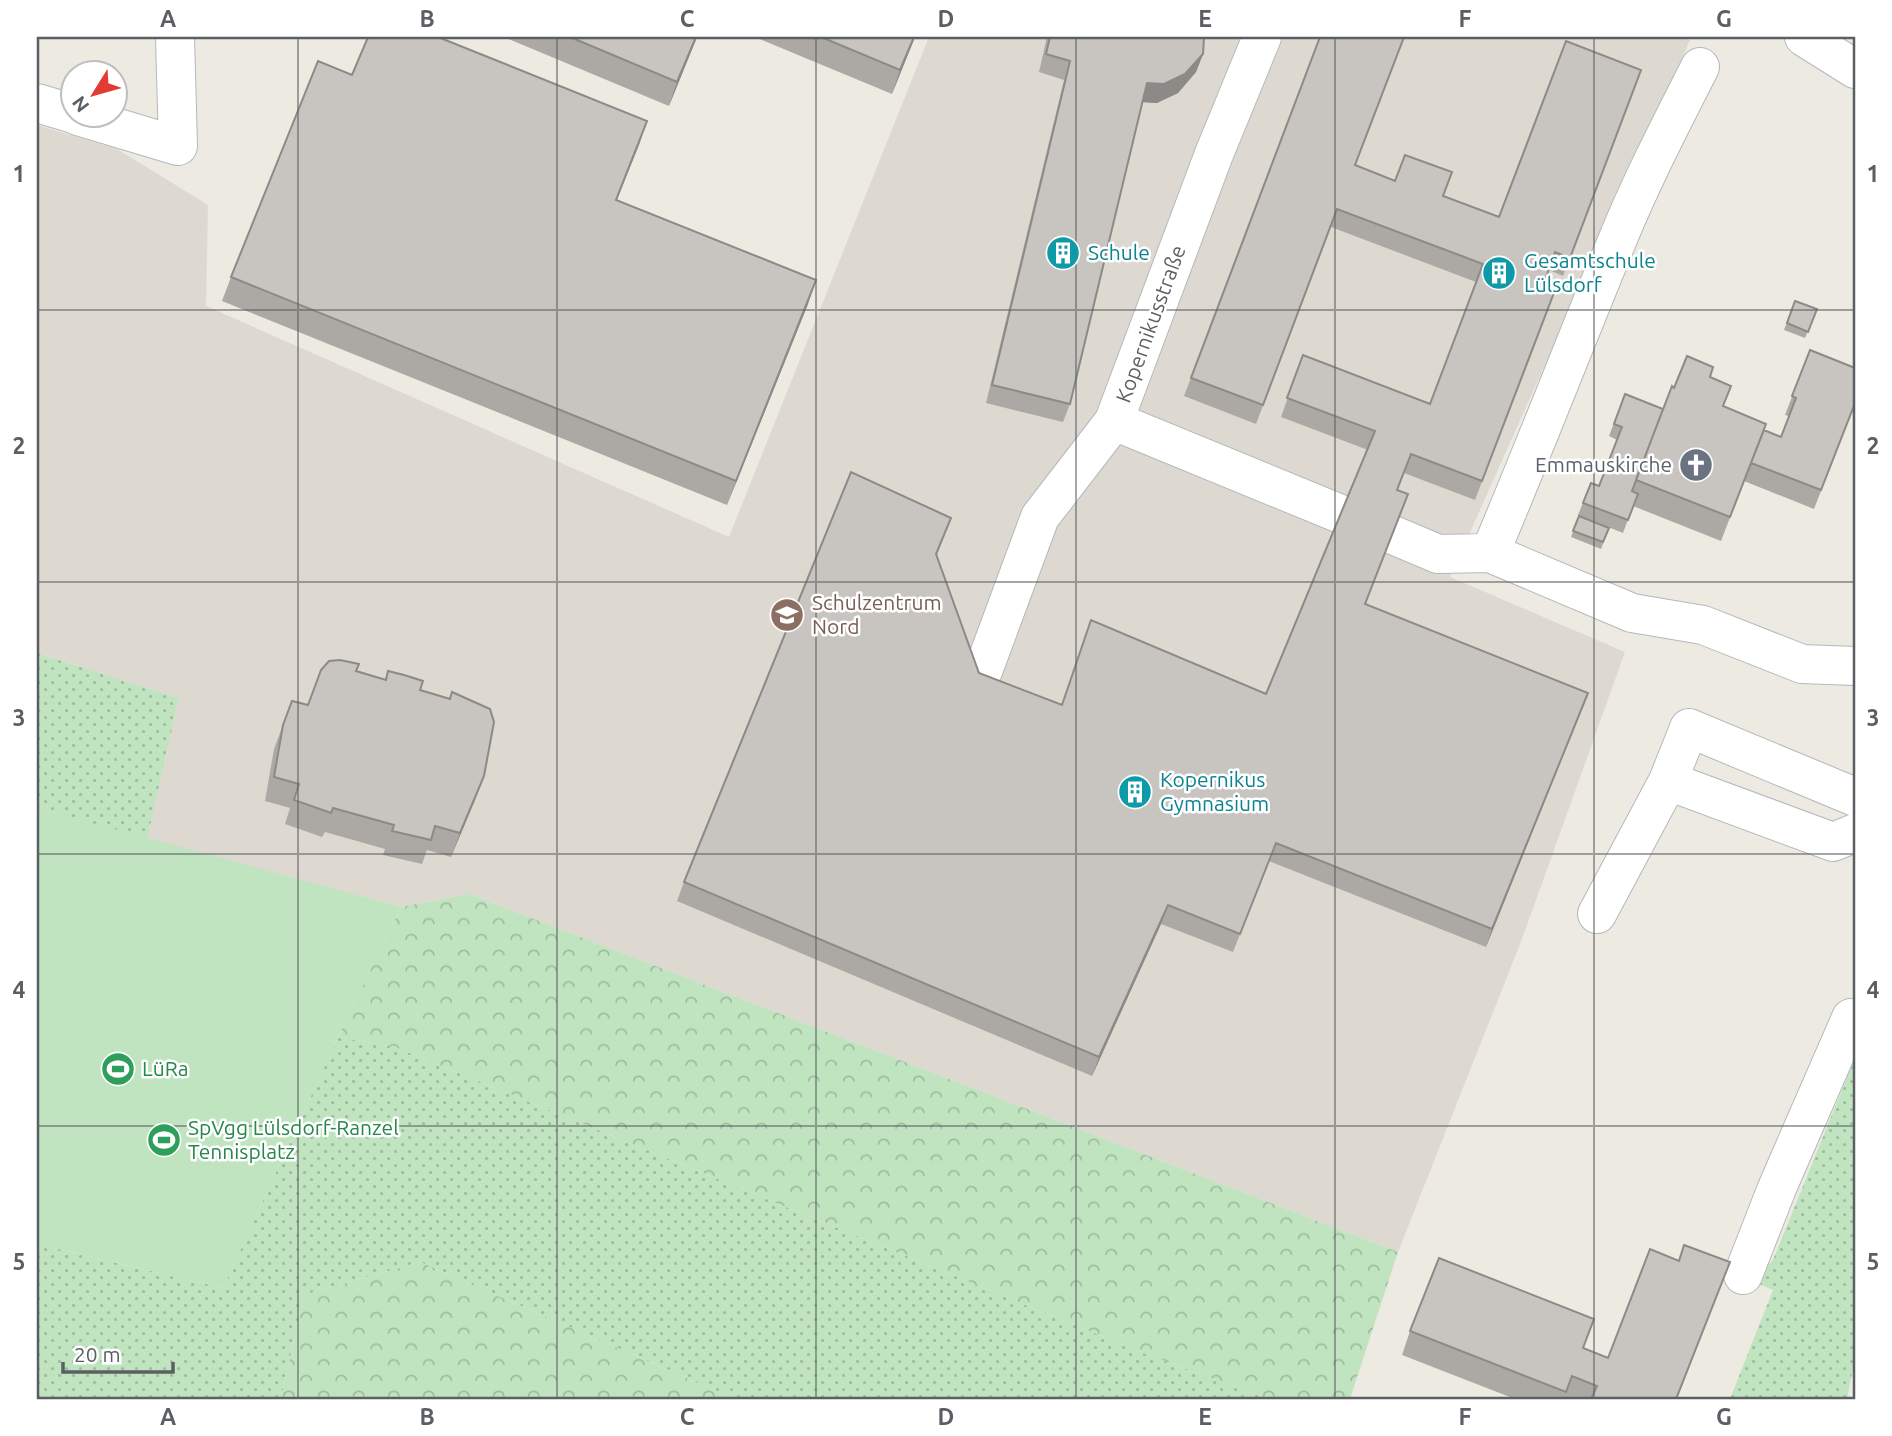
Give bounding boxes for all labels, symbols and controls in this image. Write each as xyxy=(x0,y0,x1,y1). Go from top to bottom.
text: A xyxy=(160,6,176,31)
text: B xyxy=(419,6,435,31)
text: C xyxy=(680,6,695,31)
text: D xyxy=(938,6,954,31)
text: E xyxy=(1198,6,1212,31)
text: F xyxy=(1459,6,1472,31)
text: G xyxy=(1716,6,1732,31)
north arrow xyxy=(60,60,130,130)
text: N xyxy=(67,92,93,117)
text: 1 xyxy=(13,161,25,186)
text: 1 xyxy=(1867,161,1879,186)
building icon: Schule xyxy=(1044,234,1082,272)
place label: Schule xyxy=(1088,240,1150,264)
street label: Kopernikusstraße xyxy=(1110,242,1190,406)
place label: Gesamtschule Lülsdorf xyxy=(1524,248,1656,296)
building icon: Gesamtschule Lülsdorf xyxy=(1480,254,1518,292)
text: 2 xyxy=(13,433,25,458)
text: 2 xyxy=(1867,433,1879,458)
church icon: Emmauskirche xyxy=(1677,446,1715,484)
place label: Emmauskirche xyxy=(1535,452,1672,476)
place label: Schulzentrum Nord xyxy=(812,590,942,638)
school or university icon: Schulzentrum Nord xyxy=(768,596,806,634)
text: 3 xyxy=(13,705,25,730)
text: 3 xyxy=(1867,705,1879,730)
place label: Kopernikus Gymnasium xyxy=(1160,767,1269,815)
building icon: Kopernikus Gymnasium xyxy=(1116,773,1154,811)
text: 4 xyxy=(13,977,26,1002)
text: 4 xyxy=(1867,977,1880,1002)
sports icon: LüRa xyxy=(99,1050,137,1088)
place label: LüRa xyxy=(142,1056,189,1080)
place label: SpVgg Lülsdorf-Ranzel Tennisplatz xyxy=(188,1115,399,1163)
sports icon: SpVgg Lülsdorf-Ranzel Tennisplatz xyxy=(145,1121,183,1159)
text: 5 xyxy=(13,1249,25,1274)
text: 5 xyxy=(1867,1249,1879,1274)
scale bar xyxy=(63,1331,173,1375)
text: 20 m xyxy=(74,1342,121,1366)
text: A xyxy=(160,1404,176,1429)
text: B xyxy=(419,1404,435,1429)
text: C xyxy=(680,1404,695,1429)
text: D xyxy=(938,1404,954,1429)
text: E xyxy=(1198,1404,1212,1429)
text: F xyxy=(1459,1404,1472,1429)
text: G xyxy=(1716,1404,1732,1429)

